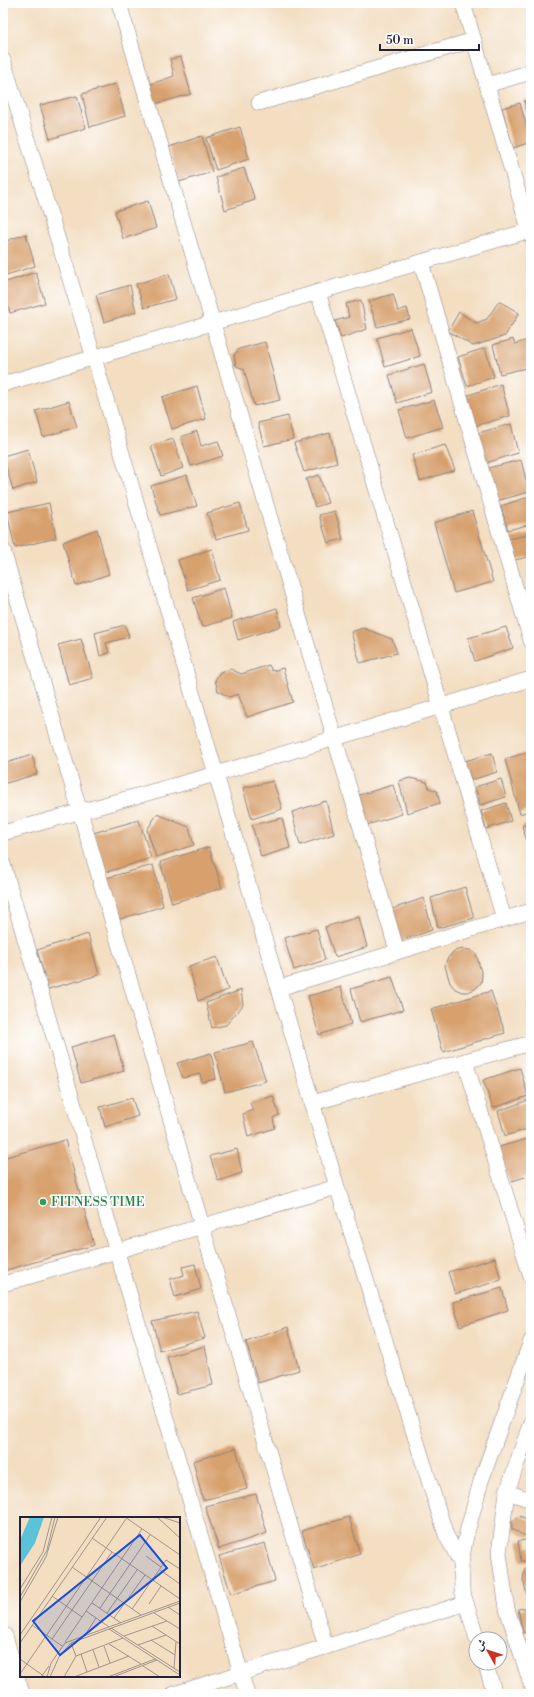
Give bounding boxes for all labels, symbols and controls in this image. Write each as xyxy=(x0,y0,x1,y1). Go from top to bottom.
scale bar xyxy=(380,26,479,52)
text: 50 m xyxy=(386,33,414,48)
place label: FITNESS TIME xyxy=(51,1194,145,1210)
marker: FITNESS TIME xyxy=(38,1197,48,1207)
inset map xyxy=(20,1517,180,1677)
north arrow xyxy=(468,1631,508,1671)
text: ش xyxy=(472,1637,490,1654)

